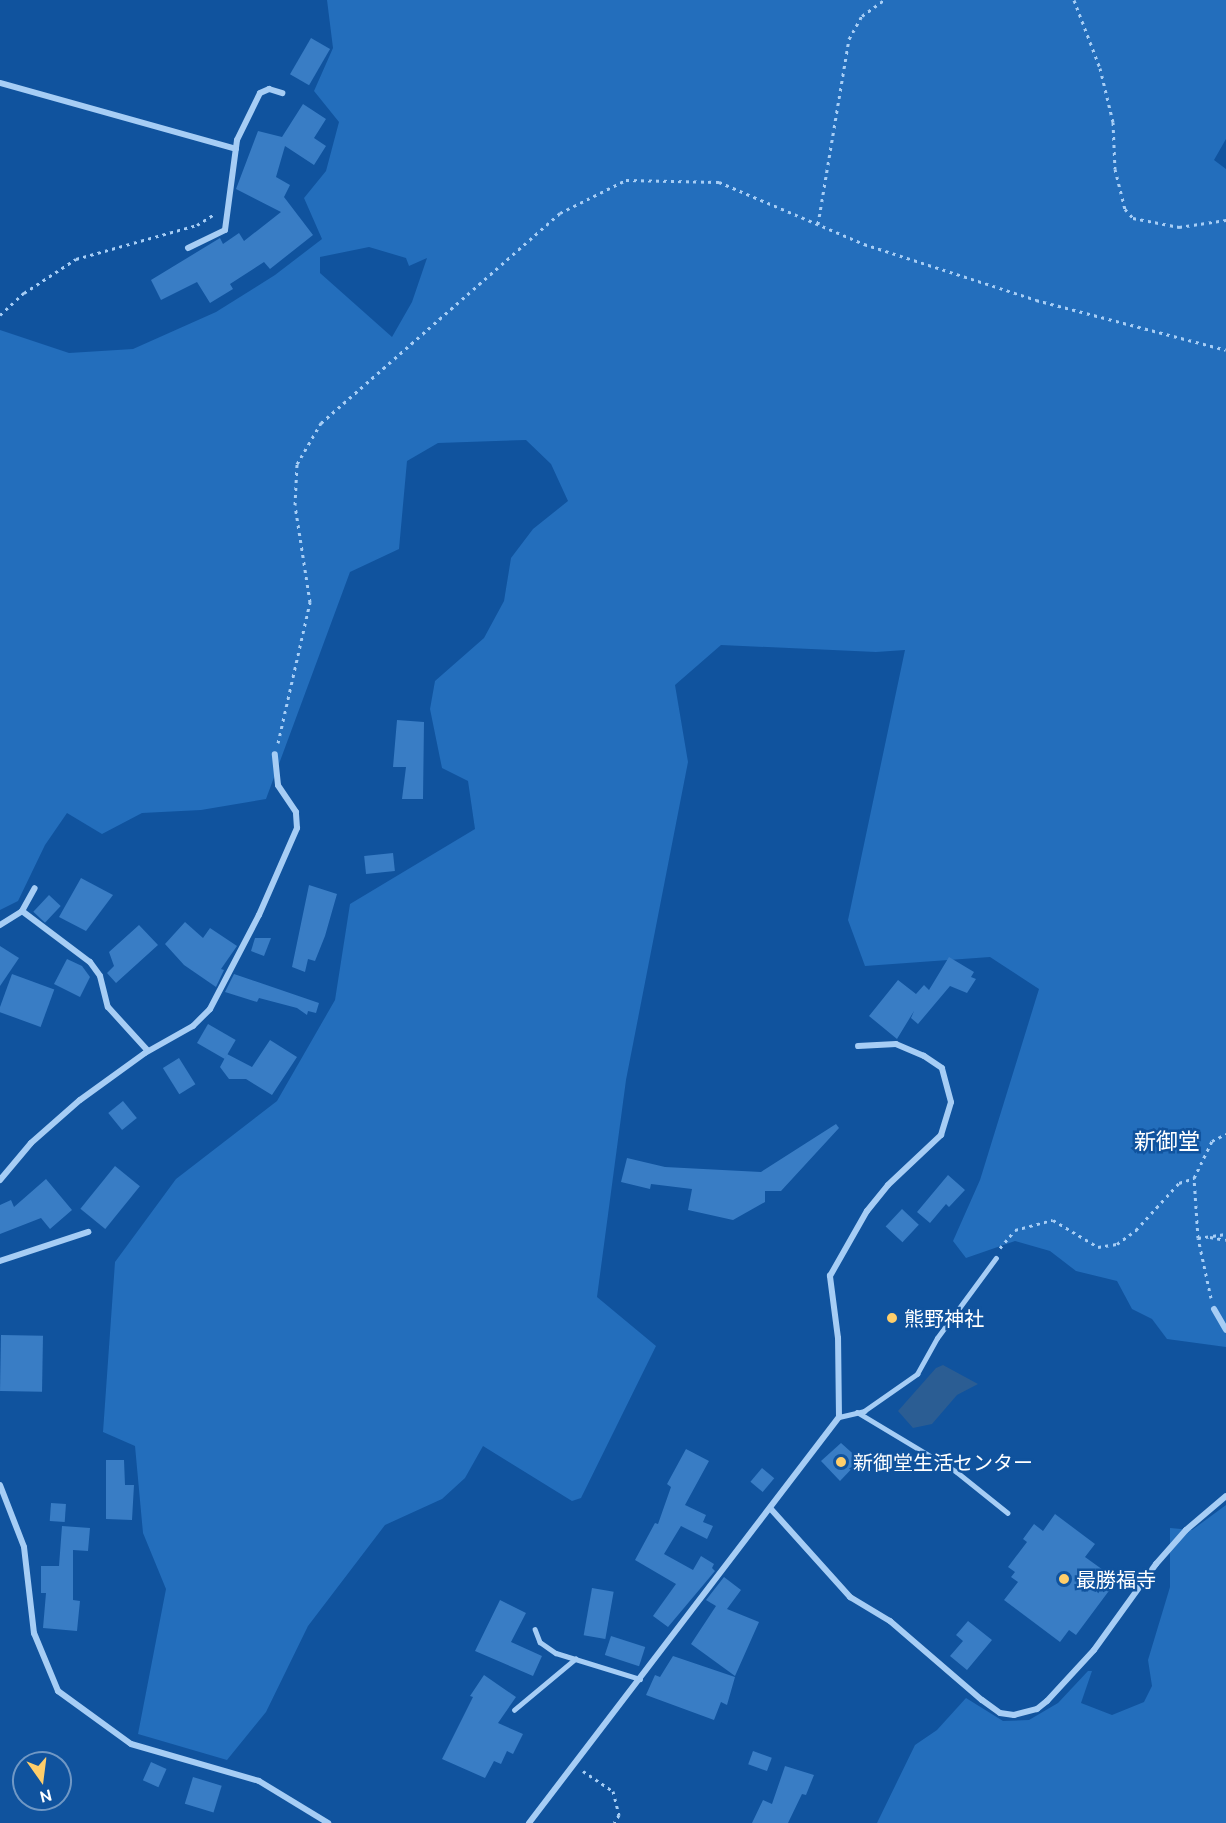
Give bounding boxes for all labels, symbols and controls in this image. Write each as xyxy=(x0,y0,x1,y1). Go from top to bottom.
district label: 新御堂 xyxy=(1134,1128,1200,1154)
place label: 熊野神社 xyxy=(904,1306,984,1330)
marker: 熊野神社 xyxy=(885,1311,899,1325)
place label: 新御堂生活センター xyxy=(853,1450,1033,1474)
marker: 新御堂生活センター xyxy=(834,1455,848,1469)
place label: 最勝福寺 xyxy=(1076,1567,1156,1591)
marker: 最勝福寺 xyxy=(1057,1572,1071,1586)
north arrow xyxy=(12,1751,72,1811)
text: N xyxy=(38,1786,54,1807)

